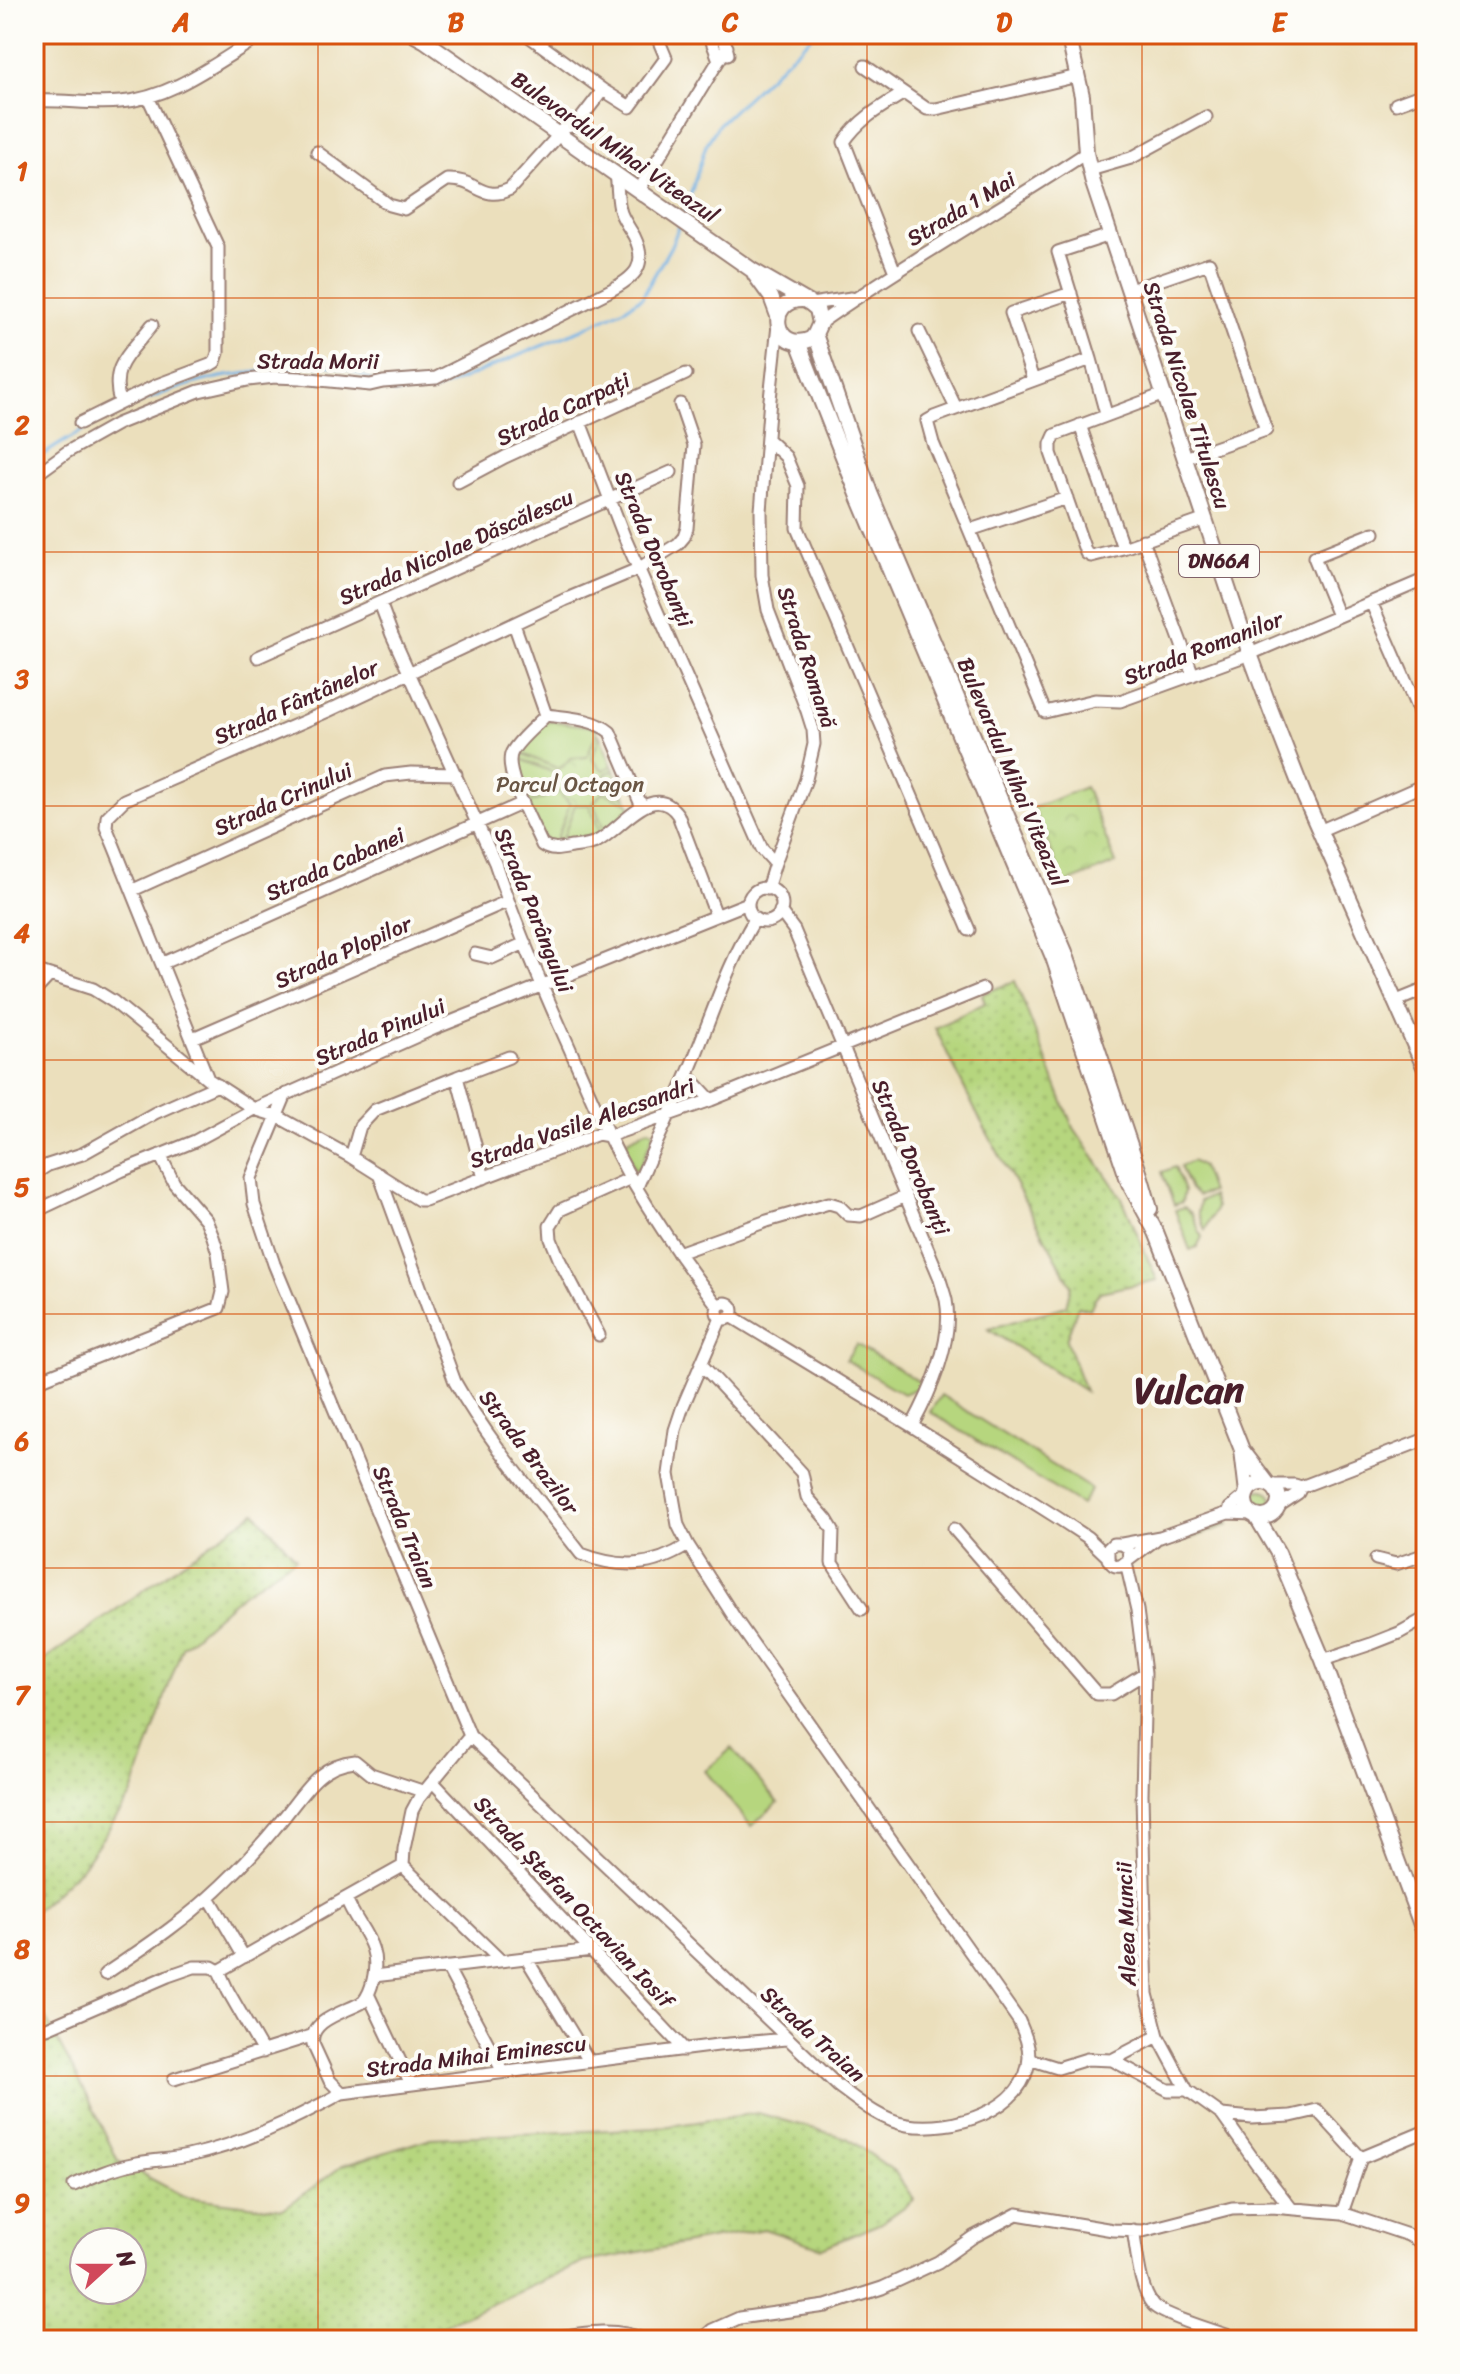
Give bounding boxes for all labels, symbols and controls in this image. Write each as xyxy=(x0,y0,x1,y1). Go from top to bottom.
text: A xyxy=(171,0,190,45)
text: B xyxy=(448,0,465,45)
text: C xyxy=(721,0,739,45)
text: D xyxy=(996,0,1012,45)
text: E xyxy=(1272,0,1289,45)
street label: Bulevardul Mihai Viteazul xyxy=(503,60,728,234)
text: 1 xyxy=(16,148,28,194)
street label: Strada 1 Mai xyxy=(899,160,1024,257)
street label: Strada Nicolae Titulescu xyxy=(1132,276,1242,514)
street label: Strada Morii xyxy=(257,342,380,381)
street label: Strada Carpați xyxy=(490,361,637,457)
text: 2 xyxy=(13,402,30,448)
street label: Strada Dorobanți xyxy=(604,465,705,634)
street label: Strada Nicolae Dăscălescu xyxy=(332,478,580,616)
road number: DN66A xyxy=(1179,545,1259,577)
street label: Strada Romană xyxy=(766,581,849,734)
street label: Strada Romanilor xyxy=(1118,599,1290,696)
street label: Strada Fântânelor xyxy=(207,647,387,756)
street label: Bulevardul Mihai Viteazul xyxy=(946,651,1078,894)
text: 3 xyxy=(14,656,30,702)
street label: Strada Crinului xyxy=(207,751,360,847)
park label: Parcul Octagon xyxy=(496,765,644,804)
street label: Strada Cabanei xyxy=(259,816,412,912)
street label: Strada Parângului xyxy=(483,821,585,999)
street label: Strada Plopilor xyxy=(268,904,420,1000)
text: 4 xyxy=(14,910,30,956)
street label: Strada Pinului xyxy=(308,987,452,1077)
street label: Strada Vasile Alecsandri xyxy=(464,1066,701,1180)
street label: Strada Dorobanți xyxy=(861,1073,962,1242)
text: 5 xyxy=(14,1164,30,1210)
district label: Vulcan xyxy=(1134,1357,1244,1424)
street label: Strada Brazilor xyxy=(469,1381,591,1525)
text: 6 xyxy=(14,1418,30,1464)
street label: Strada Traian xyxy=(361,1459,449,1595)
text: 7 xyxy=(15,1672,32,1718)
street label: Strada Ștefan Octavian Iosif xyxy=(464,1786,686,2020)
street label: Aleea Muncii xyxy=(1104,1860,1148,1988)
text: 8 xyxy=(13,1926,30,1972)
street label: Strada Traian xyxy=(751,1976,875,2092)
street label: Strada Mihai Eminescu xyxy=(364,2023,589,2089)
text: 9 xyxy=(14,2180,30,2226)
north arrow xyxy=(68,2226,148,2306)
text: N xyxy=(105,2244,147,2274)

